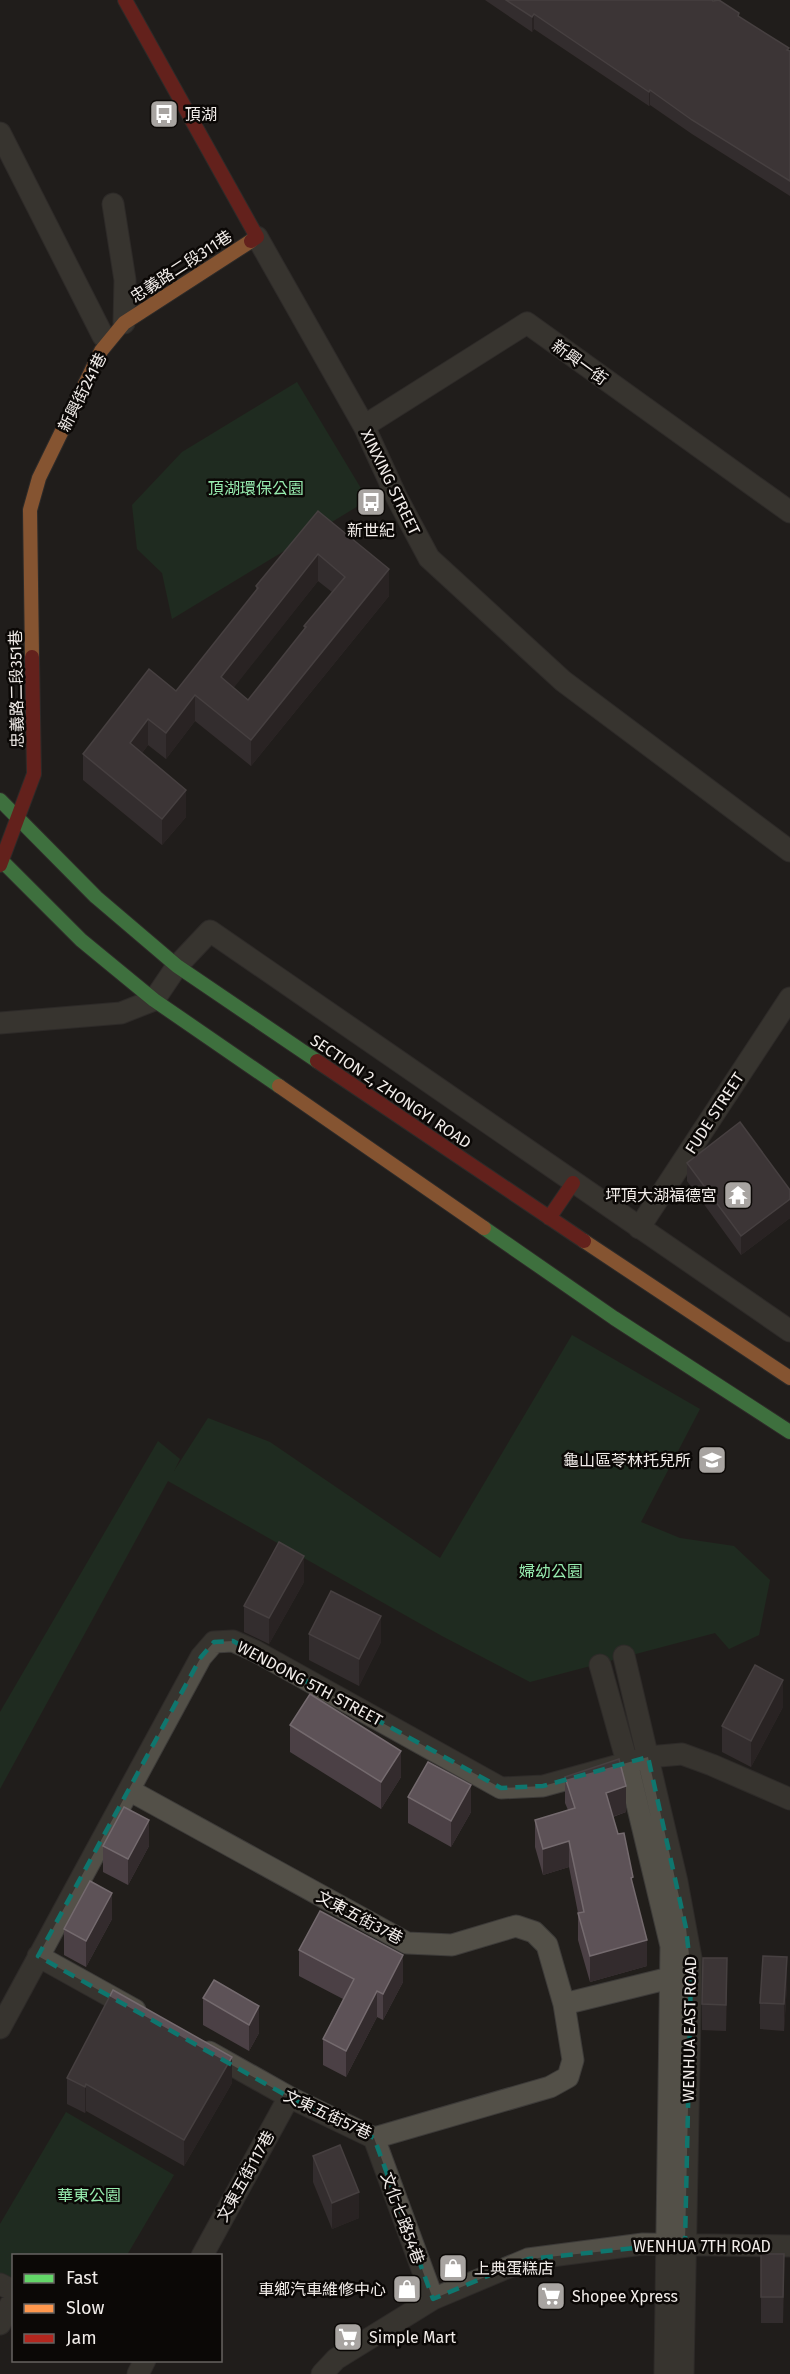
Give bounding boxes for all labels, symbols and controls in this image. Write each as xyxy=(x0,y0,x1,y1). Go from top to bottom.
bus stop icon: 頂湖 xyxy=(148,98,180,130)
place label: 頂湖 xyxy=(185,105,217,124)
street label: 忠義路二段311巷 xyxy=(127,227,236,306)
street label: 新興一街 xyxy=(548,336,611,389)
street label: 新興街241巷 xyxy=(54,350,110,435)
street label: XINXING STREET xyxy=(357,427,425,539)
park label: 頂湖環保公園 xyxy=(208,479,304,498)
bus stop icon: 新世紀 xyxy=(355,486,387,518)
place label: 新世紀 xyxy=(347,521,395,540)
street label: 忠義路二段351巷 xyxy=(6,630,27,748)
street label: SECTION 2, ZHONGYI ROAD xyxy=(307,1030,475,1152)
street label: FUDE STREET xyxy=(681,1068,748,1158)
temple icon: 坪頂大湖福德宮 xyxy=(722,1179,754,1211)
place label: 坪頂大湖福德宮 xyxy=(605,1186,717,1205)
school or university icon: 龜山區苓林托兒所 xyxy=(696,1444,728,1476)
place label: 龜山區苓林托兒所 xyxy=(563,1451,691,1470)
park label: 婦幼公園 xyxy=(519,1562,583,1581)
street label: WENDONG 5TH STREET xyxy=(234,1637,386,1730)
street label: 文東五街37巷 xyxy=(313,1887,406,1948)
street label: WENHUA EAST ROAD xyxy=(679,1956,700,2102)
street label: 文東五街57巷 xyxy=(281,2086,375,2143)
street label: 文東五街117巷 xyxy=(213,2128,278,2225)
street label: 文化七路54巷 xyxy=(377,2170,428,2267)
park label: 華東公園 xyxy=(57,2186,121,2205)
street label: WENHUA 7TH ROAD xyxy=(633,2237,771,2256)
shop icon: 上典蛋糕店 xyxy=(437,2252,469,2284)
legend xyxy=(12,2254,222,2362)
place label: 上典蛋糕店 xyxy=(474,2259,554,2278)
text: Fast xyxy=(66,2267,99,2289)
shop icon: 車鄉汽車維修中心 xyxy=(391,2273,423,2305)
place label: 車鄉汽車維修中心 xyxy=(258,2280,386,2299)
supermarket icon: Shopee Xpress xyxy=(535,2280,567,2312)
place label: Shopee Xpress xyxy=(572,2287,678,2306)
text: Slow xyxy=(66,2297,105,2319)
supermarket icon: Simple Mart xyxy=(332,2321,364,2353)
text: Jam xyxy=(66,2327,97,2349)
place label: Simple Mart xyxy=(369,2328,456,2347)

